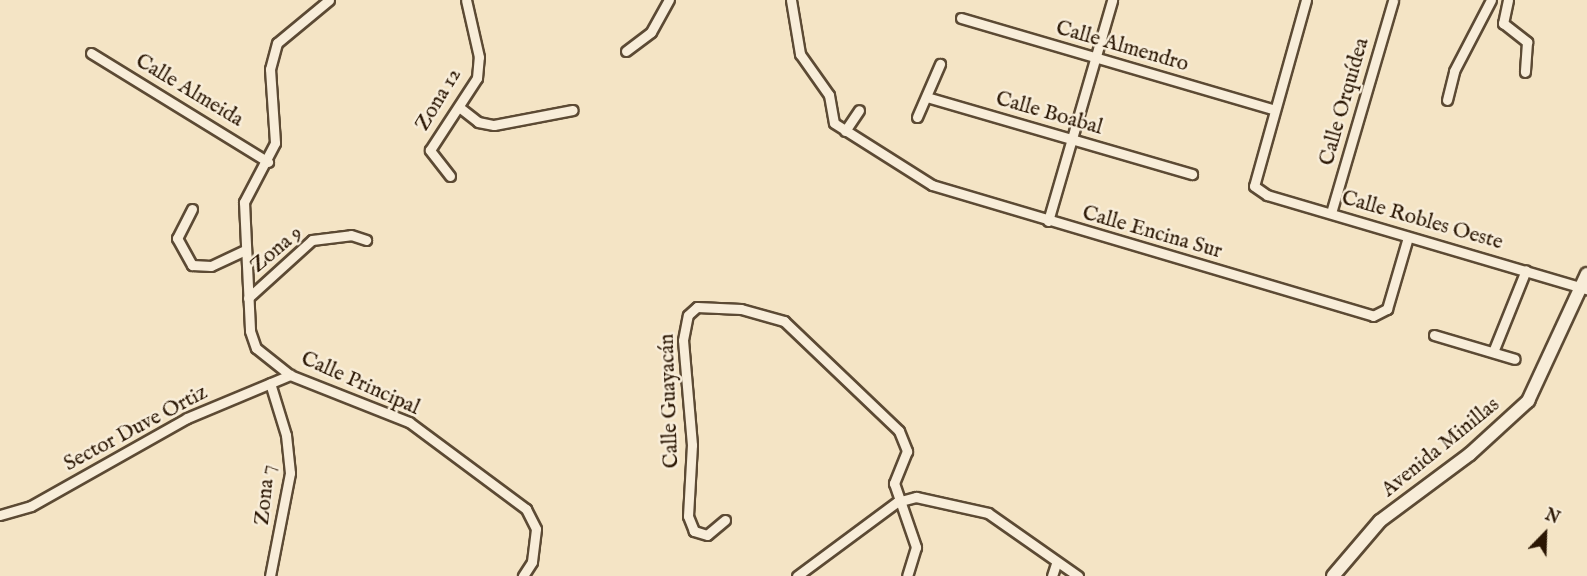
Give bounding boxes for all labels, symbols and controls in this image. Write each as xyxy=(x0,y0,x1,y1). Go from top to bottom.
street label: Calle Almendro xyxy=(1053,16,1191,78)
street label: Calle Orquídea xyxy=(1315,35,1375,169)
street label: Calle Almeida xyxy=(131,49,247,133)
street label: Zona 12 xyxy=(411,64,467,136)
street label: Calle Boabal xyxy=(993,87,1105,141)
street label: Calle Robles Oeste xyxy=(1338,186,1506,256)
street label: Calle Encina Sur xyxy=(1079,201,1225,265)
street label: Zona 9 xyxy=(246,221,308,279)
street label: Calle Guayacán xyxy=(655,333,685,469)
street label: Calle Principal xyxy=(297,347,423,421)
street label: Sector Duve Ortiz xyxy=(60,381,212,477)
street label: Avenida Minillas xyxy=(1377,393,1505,503)
street label: Zona 7 xyxy=(250,464,282,526)
north arrow xyxy=(1515,504,1575,564)
text: N xyxy=(1542,506,1562,529)

